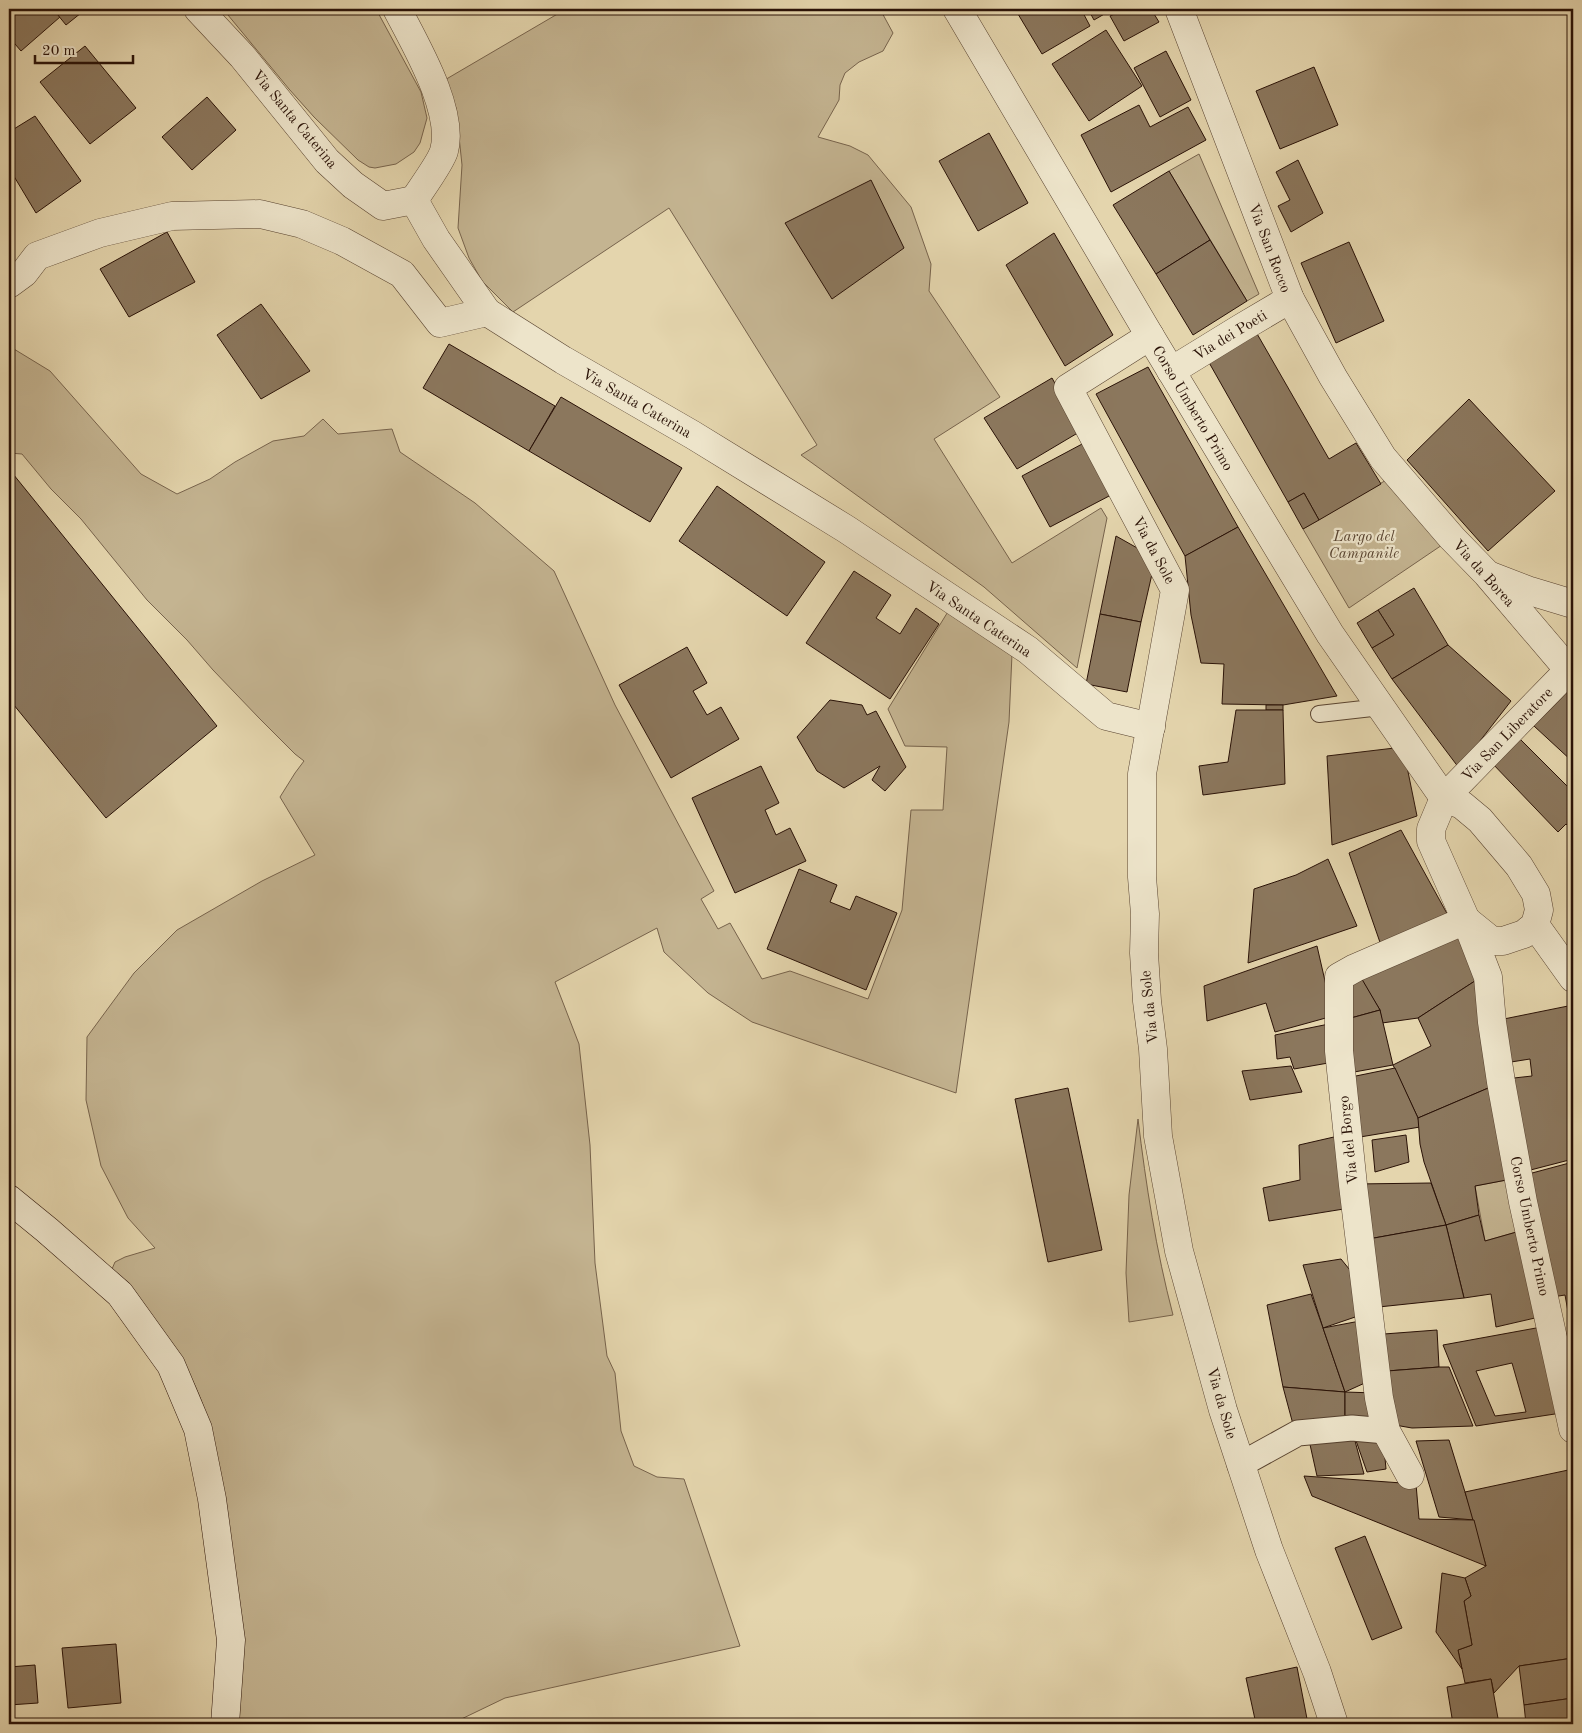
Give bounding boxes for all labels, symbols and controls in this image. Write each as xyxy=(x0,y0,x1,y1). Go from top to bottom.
scale bar xyxy=(35,32,132,64)
text: 20 m xyxy=(42,44,76,59)
street label: Via Santa Caterina xyxy=(248,68,340,173)
street label: Via San Rocco xyxy=(1245,202,1292,295)
street label: Via dei Poeti xyxy=(1191,309,1270,364)
street label: Corso Umberto Primo xyxy=(1149,344,1235,474)
street label: Via Santa Caterina xyxy=(579,367,694,442)
street label: Via da Sole xyxy=(1129,515,1177,587)
park label: Largo del Campanile xyxy=(1329,530,1399,562)
street label: Via da Borea xyxy=(1449,538,1517,611)
street label: Via Santa Caterina xyxy=(923,579,1034,661)
street label: Via San Liberatore xyxy=(1460,685,1556,785)
street label: Via da Sole xyxy=(1139,969,1162,1044)
street label: Via del Borgo xyxy=(1337,1095,1362,1185)
street label: Corso Umberto Primo xyxy=(1506,1155,1551,1298)
street label: Via da Sole xyxy=(1203,1366,1238,1441)

